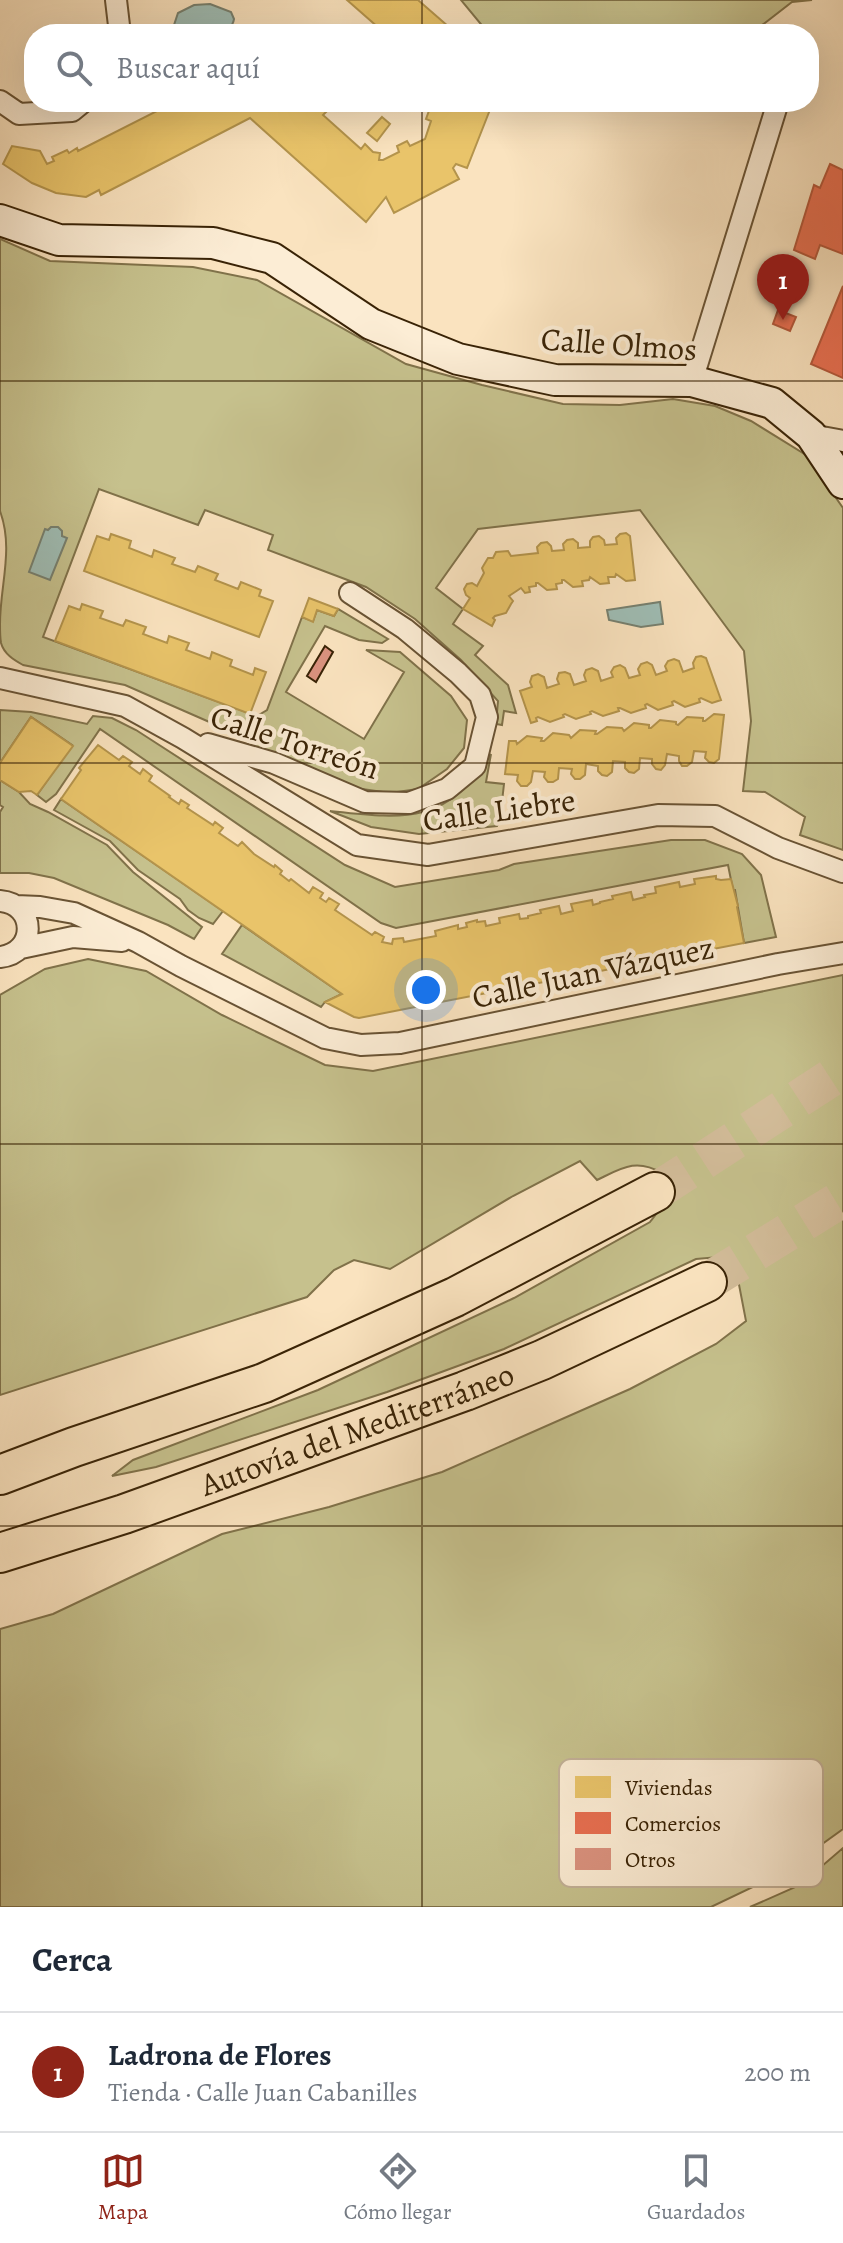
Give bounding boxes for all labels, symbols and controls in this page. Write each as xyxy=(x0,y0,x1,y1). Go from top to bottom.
search box xyxy=(24,24,819,112)
icon: search xyxy=(52,46,96,90)
text: Buscar aquí xyxy=(116,48,260,88)
pin: 1 xyxy=(757,254,809,320)
street label: Calle Olmos xyxy=(539,317,699,371)
street label: Calle Torreón xyxy=(205,694,385,790)
street label: Calle Liebre xyxy=(420,778,578,842)
street label: Calle Juan Vázquez xyxy=(468,925,718,1019)
your location xyxy=(406,970,446,1010)
street label: Autovía del Mediterráneo xyxy=(193,1352,520,1507)
legend xyxy=(559,1759,823,1887)
text: Viviendas xyxy=(624,1773,713,1803)
text: Comercios xyxy=(625,1809,721,1839)
text: Otros xyxy=(625,1845,676,1875)
text: Cerca xyxy=(32,1936,113,1983)
text: Ladrona de Flores xyxy=(108,2035,331,2075)
text: 1 xyxy=(53,2055,63,2090)
text: 200 m xyxy=(744,2055,811,2090)
text: Tienda · Calle Juan Cabanilles xyxy=(108,2075,417,2110)
tab: Mapa xyxy=(98,2149,148,2227)
tab: Cómo llegar xyxy=(344,2149,451,2227)
tab: Guardados xyxy=(647,2149,745,2227)

